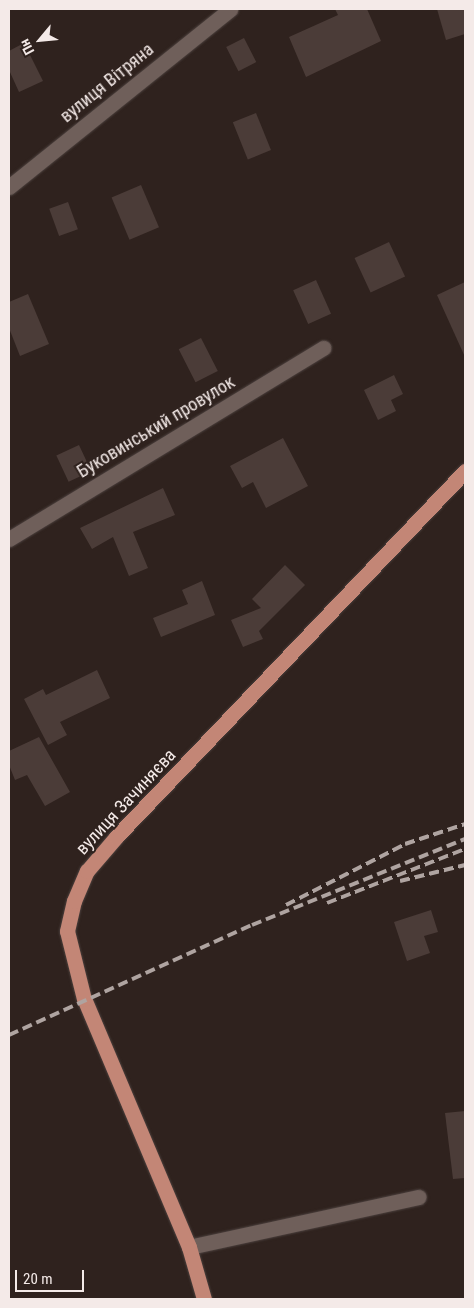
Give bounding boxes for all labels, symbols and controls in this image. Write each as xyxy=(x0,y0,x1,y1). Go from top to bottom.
north arrow xyxy=(15,15,65,65)
text: Пн xyxy=(16,36,37,58)
street label: вулиця Вітряна xyxy=(56,39,158,127)
street label: Буковинський провулок xyxy=(73,371,239,483)
street label: вулиця Зачиняєва xyxy=(72,745,180,859)
scale bar xyxy=(18,1260,86,1292)
text: 20 m xyxy=(23,1270,53,1288)

